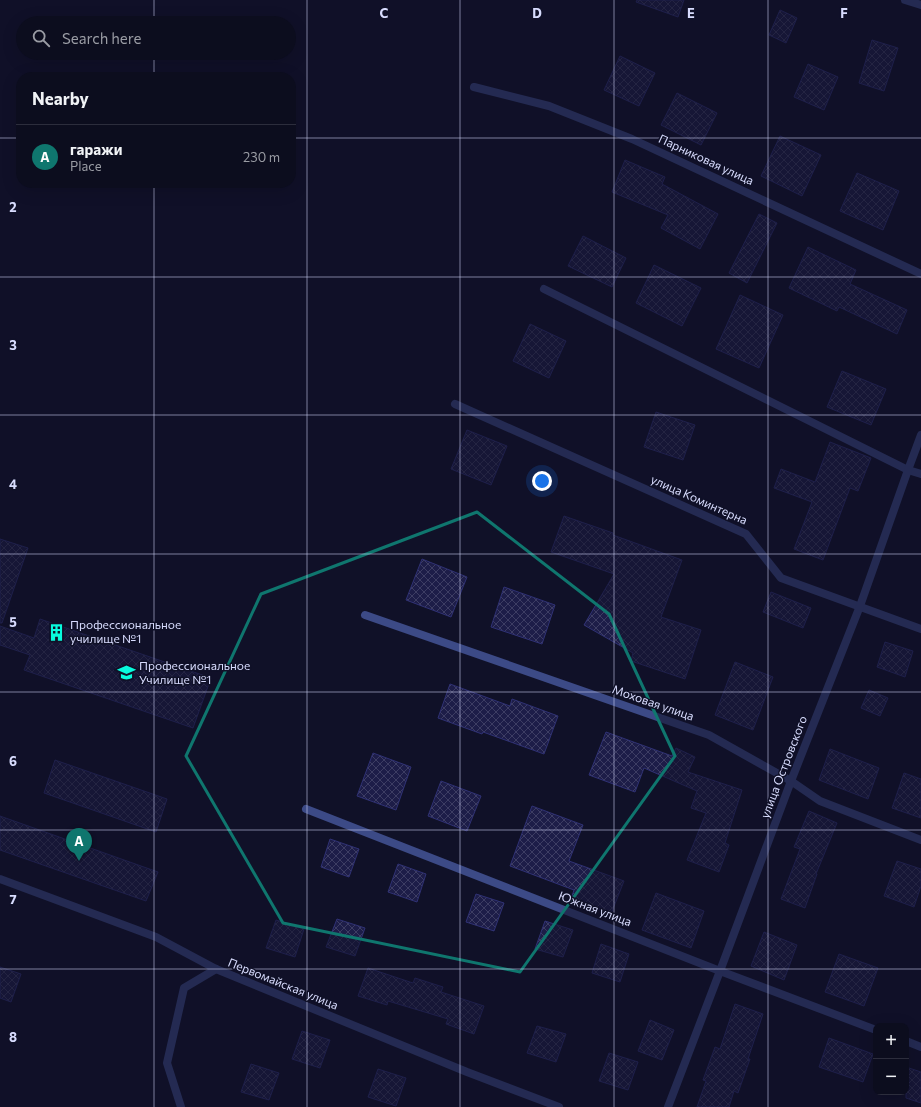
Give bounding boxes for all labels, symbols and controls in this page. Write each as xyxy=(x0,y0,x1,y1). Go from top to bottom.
text: C xyxy=(380,5,389,21)
text: D xyxy=(532,5,542,21)
text: E xyxy=(687,5,695,21)
text: F xyxy=(840,5,848,21)
search box xyxy=(16,16,296,60)
icon: search xyxy=(30,27,52,49)
text: Search here xyxy=(62,29,141,47)
text: Nearby xyxy=(32,88,89,109)
street label: Парниковая улица xyxy=(657,131,756,187)
text: гаражи xyxy=(70,140,123,158)
text: A xyxy=(40,149,50,165)
text: 230 m xyxy=(243,149,280,165)
text: Place xyxy=(70,158,102,174)
text: 2 xyxy=(9,199,17,215)
text: 3 xyxy=(9,337,17,353)
your location xyxy=(532,471,552,491)
street label: улица Коминтерна xyxy=(649,472,750,527)
text: 4 xyxy=(9,476,17,492)
text: 5 xyxy=(9,614,17,630)
place label: Профессиональное училище №1 xyxy=(70,617,181,645)
building icon: Профессиональное училище №1 xyxy=(47,622,67,642)
place label: Профессиональное Училище №1 xyxy=(139,658,250,686)
school or university icon: Профессиональное Училище №1 xyxy=(116,663,136,683)
street label: Моховая улица xyxy=(611,681,696,723)
street label: улица Островского xyxy=(757,713,809,820)
text: 6 xyxy=(9,753,17,769)
pin: A xyxy=(66,828,92,861)
street label: Южная улица xyxy=(557,888,634,928)
text: 7 xyxy=(9,891,17,907)
street label: Первомайская улица xyxy=(226,955,340,1012)
map controls xyxy=(873,1023,909,1095)
button: + xyxy=(873,1023,909,1059)
text: 8 xyxy=(9,1029,17,1045)
button: − xyxy=(873,1059,909,1095)

